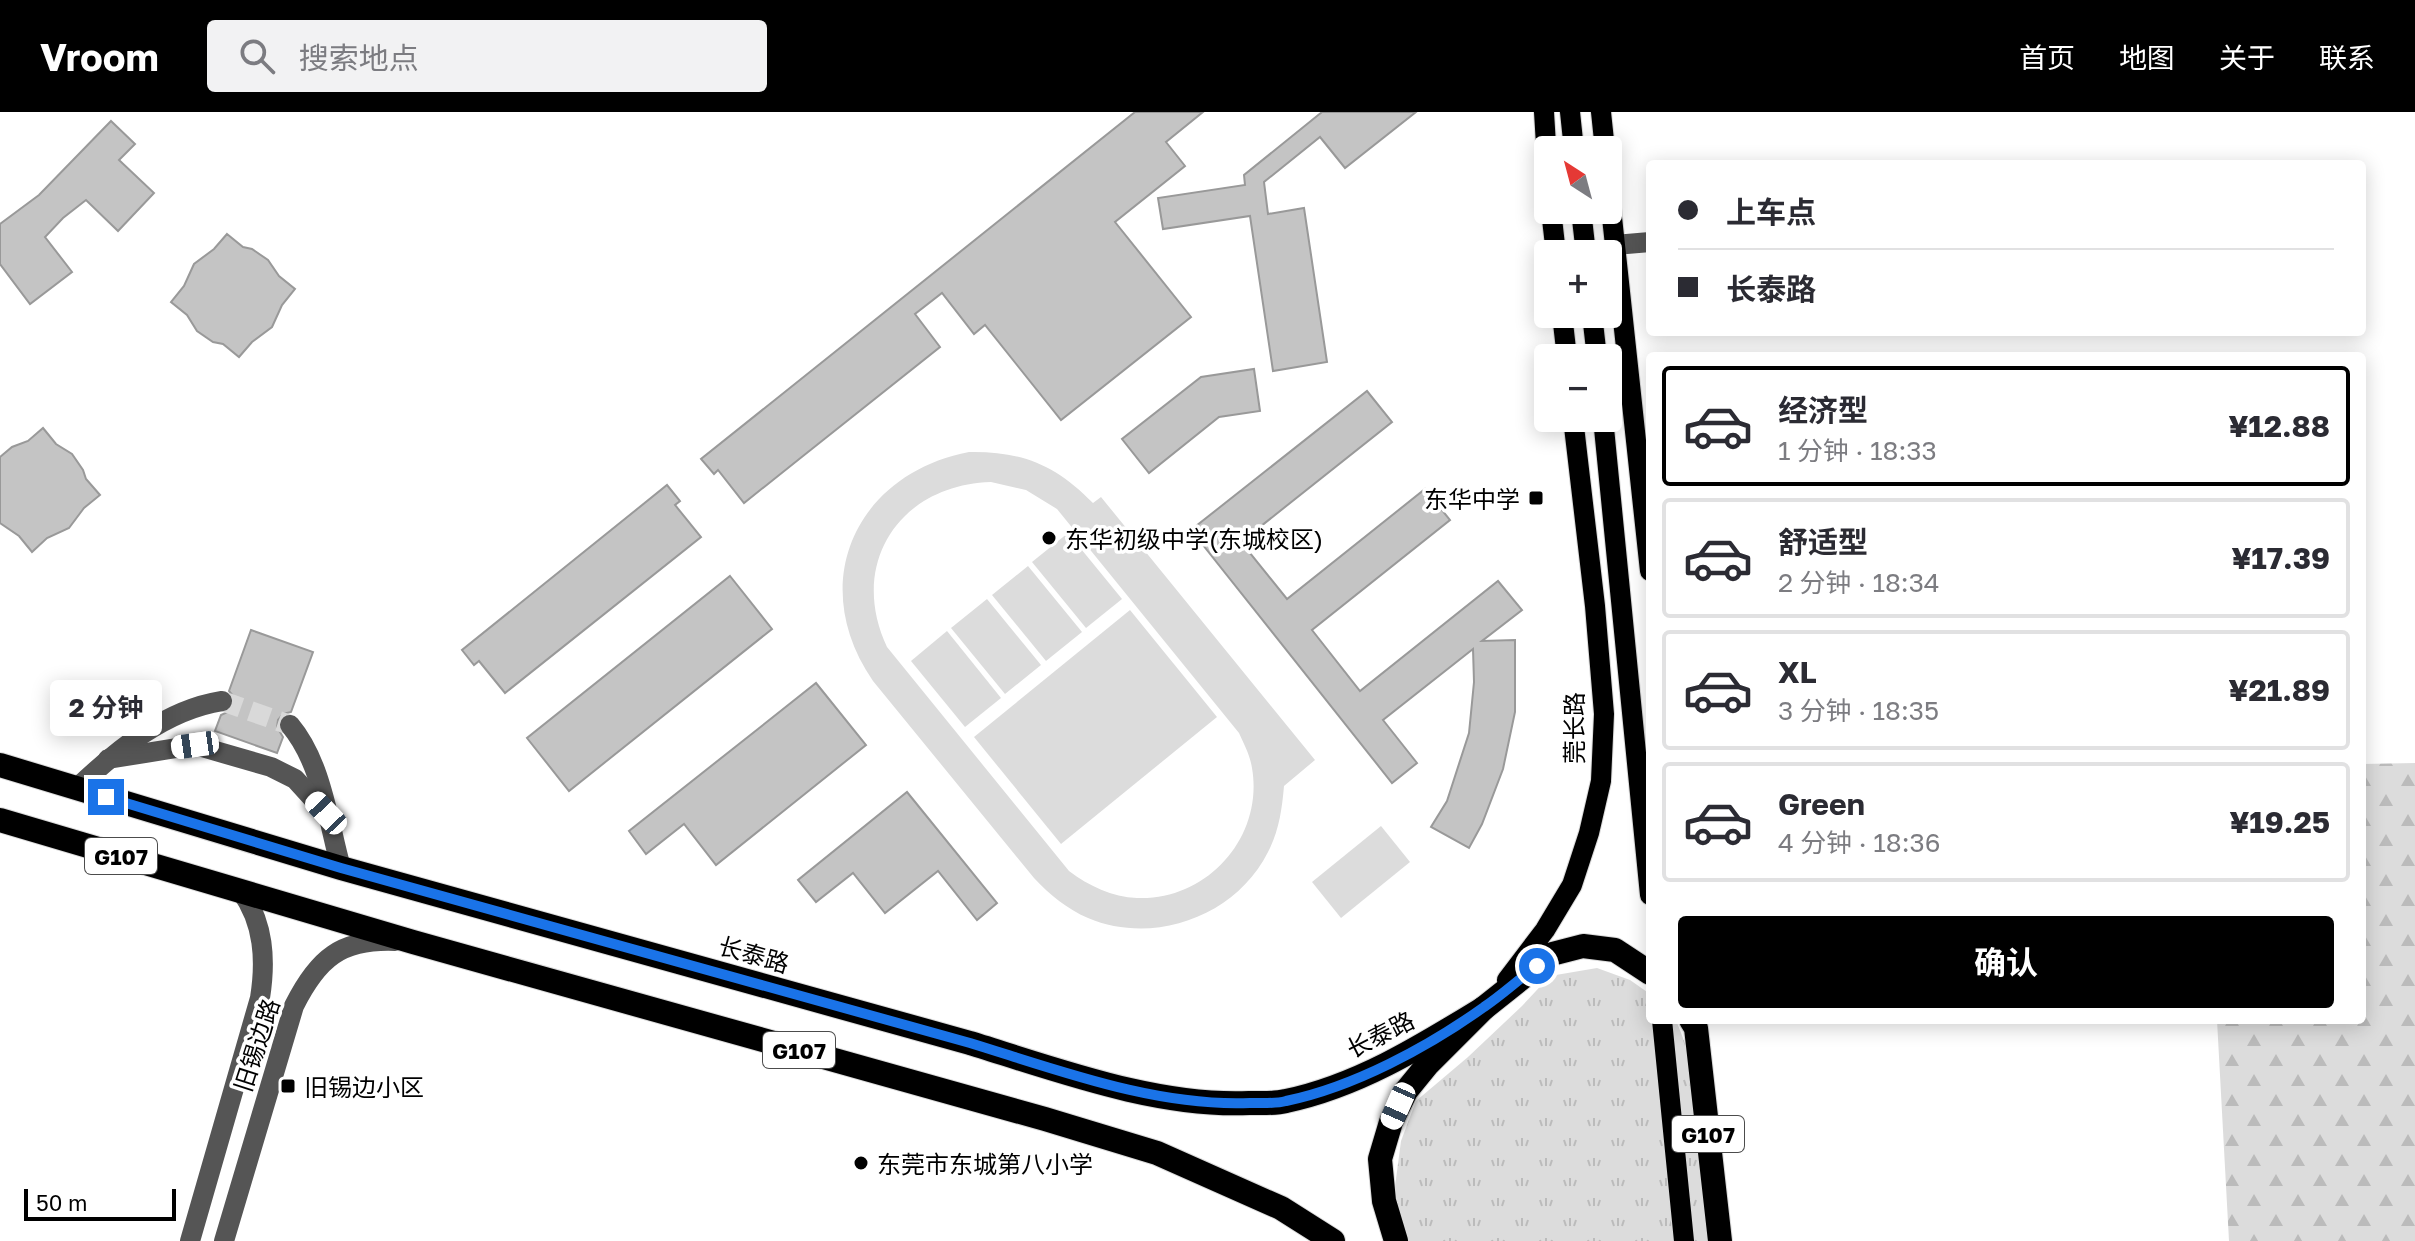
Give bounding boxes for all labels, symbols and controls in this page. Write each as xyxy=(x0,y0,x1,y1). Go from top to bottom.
search box xyxy=(207,20,767,92)
text: Vroom xyxy=(40,34,159,79)
icon: search xyxy=(235,34,279,78)
text: 搜索地点 xyxy=(299,40,419,76)
text: 首页 xyxy=(2019,41,2075,74)
text: 地图 xyxy=(2119,41,2175,74)
text: 关于 xyxy=(2219,41,2275,74)
text: 联系 xyxy=(2319,41,2375,74)
north arrow xyxy=(1534,136,1622,224)
map controls xyxy=(1534,136,1622,432)
text: 上车点 xyxy=(1726,194,1816,230)
button: + xyxy=(1534,240,1622,328)
text: 长泰路 xyxy=(1726,271,1816,307)
button: − xyxy=(1534,344,1622,432)
icon: car xyxy=(1682,390,1754,462)
text: 经济型 xyxy=(1778,392,1868,428)
text: ¥12.88 xyxy=(2228,408,2330,444)
text: 1 分钟 · 18:33 xyxy=(1778,435,1937,466)
place label: 东华中学 xyxy=(1424,484,1520,513)
marker: 东华中学 xyxy=(1527,489,1545,507)
icon: car xyxy=(1682,522,1754,594)
place label: 东华初级中学(东城校区) xyxy=(1065,524,1323,553)
text: 舒适型 xyxy=(1778,524,1868,560)
marker: 东华初级中学(东城校区) xyxy=(1040,529,1058,547)
text: ¥17.39 xyxy=(2231,540,2330,576)
text: 2 分钟 · 18:34 xyxy=(1778,567,1940,598)
icon: car xyxy=(1682,654,1754,726)
text: XL xyxy=(1778,654,1817,690)
text: ¥21.89 xyxy=(2229,672,2330,708)
callout: 2 分钟 xyxy=(50,681,162,737)
text: 2 分钟 xyxy=(69,692,143,723)
street label: 莞长路 xyxy=(1559,692,1588,764)
text: 3 分钟 · 18:35 xyxy=(1778,695,1939,726)
car xyxy=(170,730,220,760)
route end xyxy=(88,779,124,815)
icon: car xyxy=(1682,786,1754,858)
text: Green xyxy=(1778,786,1865,822)
car xyxy=(301,787,351,839)
text: ¥19.25 xyxy=(2230,804,2330,840)
text: 4 分钟 · 18:36 xyxy=(1778,827,1940,858)
road number: G107 xyxy=(85,838,157,874)
button: 确认 xyxy=(1678,916,2334,1008)
street label: 长泰路 xyxy=(715,930,793,978)
route start xyxy=(1519,948,1555,984)
street label: 旧锡边路 xyxy=(227,995,285,1095)
street label: 长泰路 xyxy=(1341,1005,1419,1063)
road number: G107 xyxy=(763,1032,835,1068)
place label: 旧锡边小区 xyxy=(304,1072,424,1101)
marker: 旧锡边小区 xyxy=(279,1077,297,1095)
car xyxy=(1377,1079,1419,1133)
road number: G107 xyxy=(1672,1116,1744,1152)
place label: 东莞市东城第八小学 xyxy=(877,1149,1093,1178)
marker: 东莞市东城第八小学 xyxy=(852,1154,870,1172)
scale bar xyxy=(24,1185,176,1221)
text: 50 m xyxy=(36,1189,87,1216)

